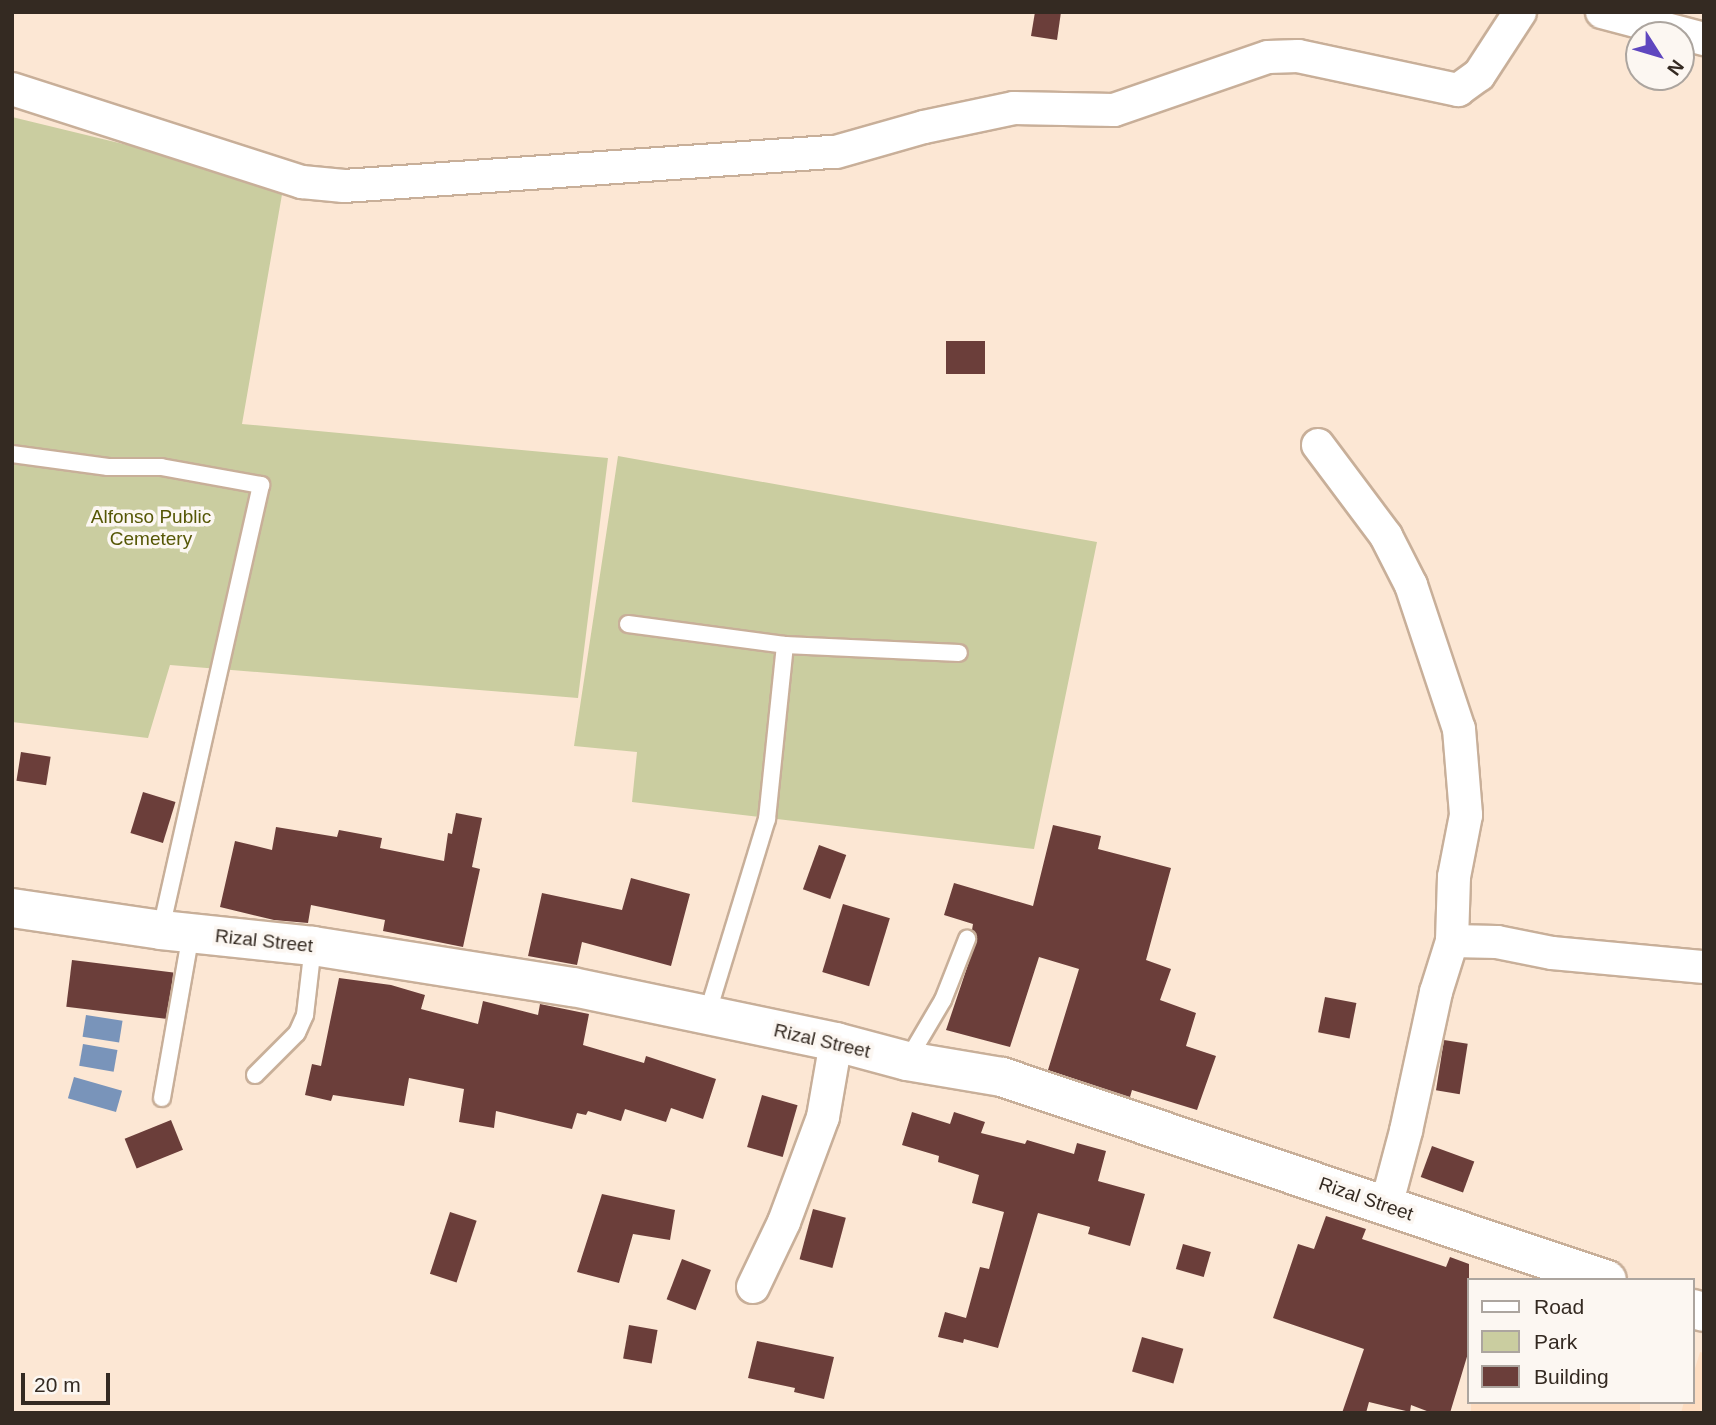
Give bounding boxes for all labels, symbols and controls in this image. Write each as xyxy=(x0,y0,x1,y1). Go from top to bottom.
north arrow xyxy=(1625,21,1695,91)
text: N xyxy=(1663,56,1688,80)
park label: Alfonso Public Cemetery xyxy=(91,506,211,550)
street label: Rizal Street xyxy=(214,925,314,957)
street label: Rizal Street xyxy=(772,1019,872,1063)
street label: Rizal Street xyxy=(1316,1172,1416,1226)
legend xyxy=(1468,1278,1695,1404)
text: Road xyxy=(1534,1295,1584,1318)
text: Park xyxy=(1534,1330,1577,1353)
scale bar xyxy=(24,1358,114,1402)
text: Building xyxy=(1534,1365,1609,1388)
text: 20 m xyxy=(34,1373,81,1396)

